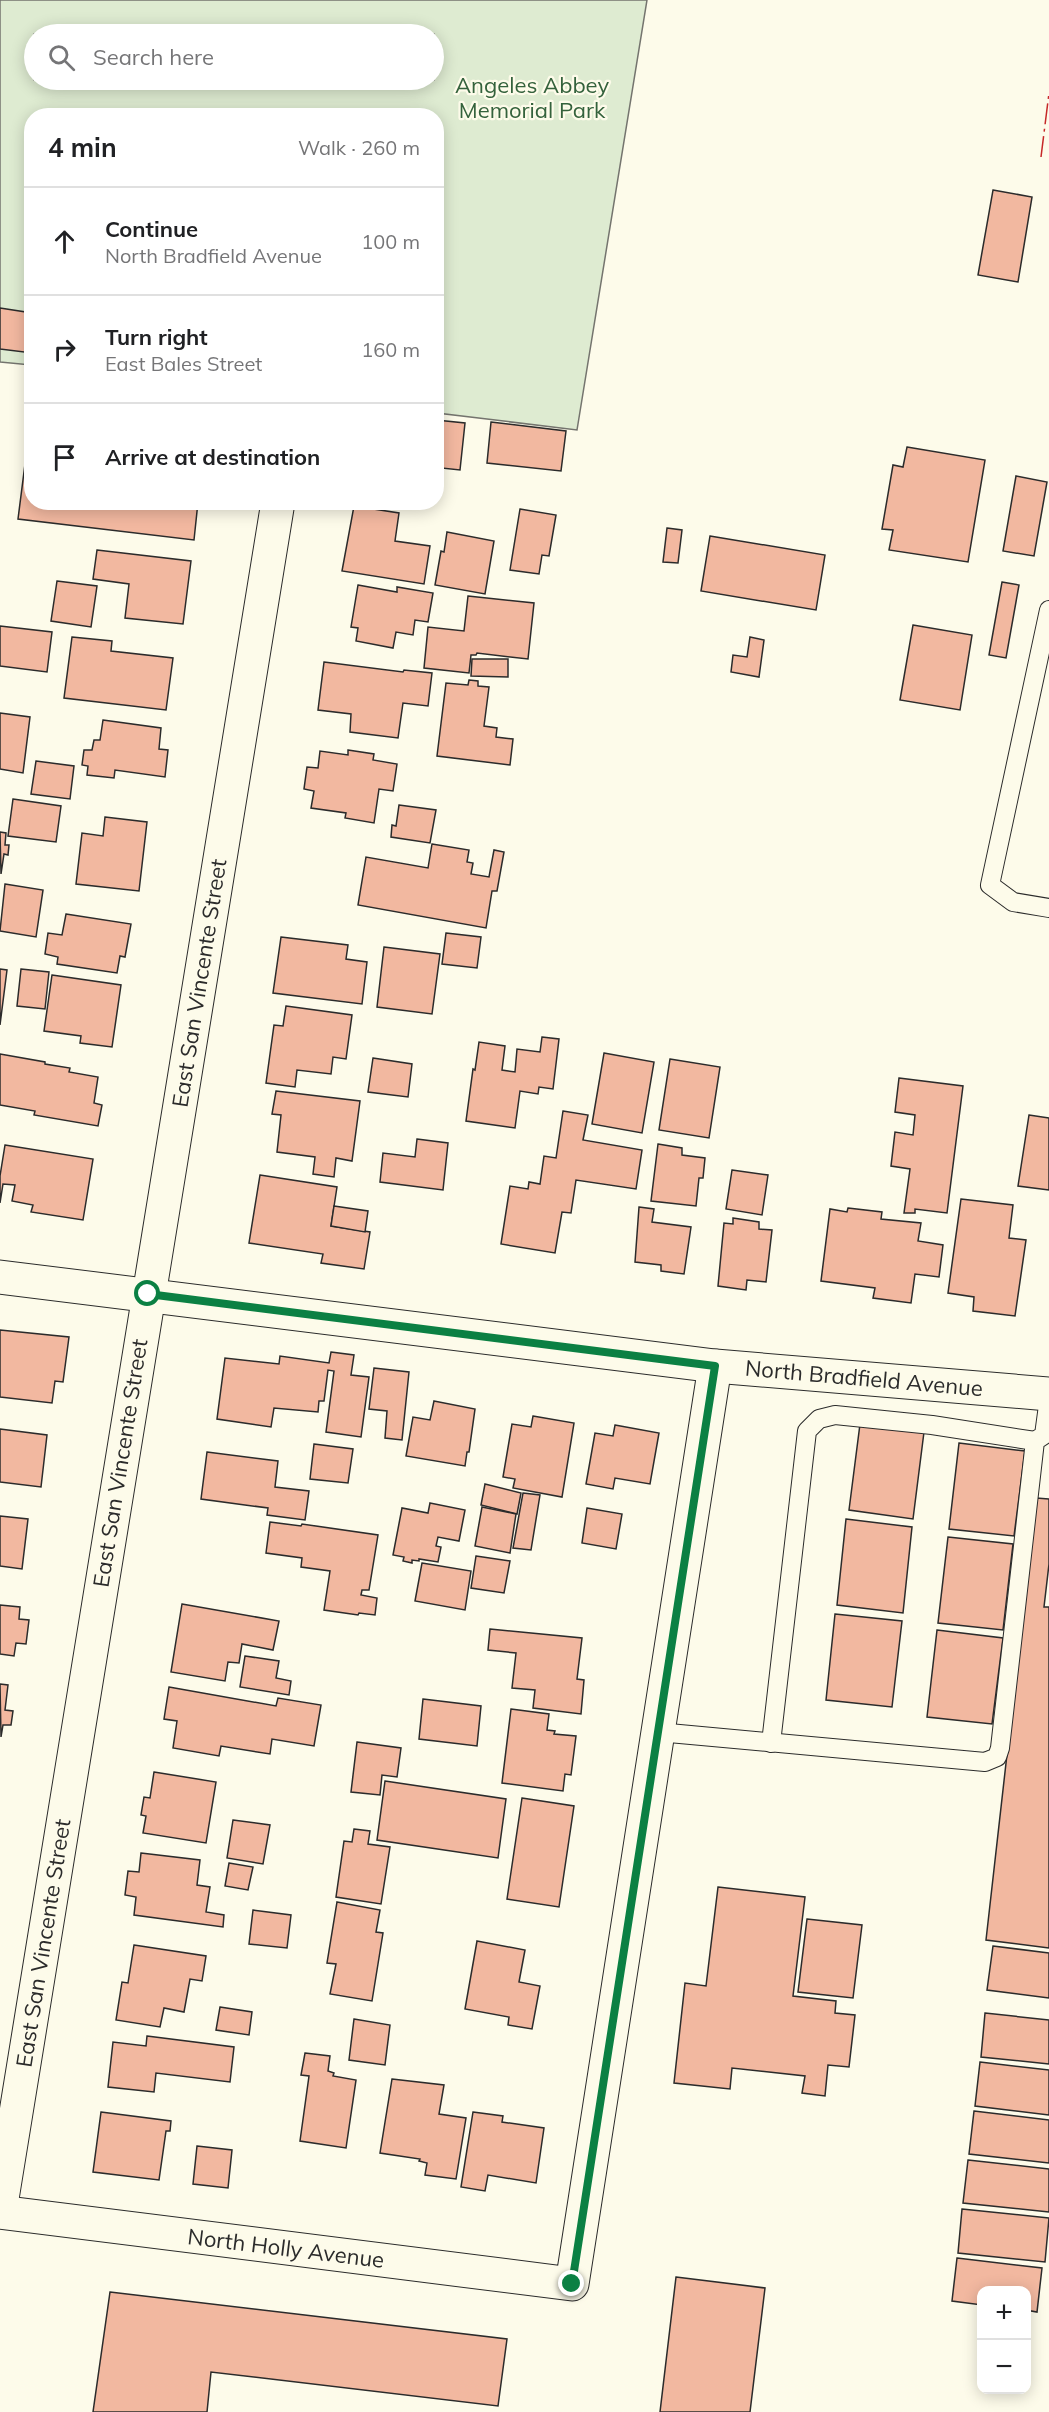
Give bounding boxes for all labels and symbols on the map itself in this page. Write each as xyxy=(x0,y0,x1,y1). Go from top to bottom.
park label: Angeles Abbey Memorial Park xyxy=(455,71,609,124)
street label: East San Vincente Street xyxy=(166,857,232,1109)
route start xyxy=(134,1280,160,1306)
street label: East San Vincente Street xyxy=(87,1337,153,1589)
street label: North Bradfield Avenue xyxy=(744,1354,984,1402)
street label: East San Vincente Street xyxy=(10,1817,76,2069)
street label: North Holly Avenue xyxy=(186,2222,386,2274)
route end xyxy=(558,2270,584,2296)

